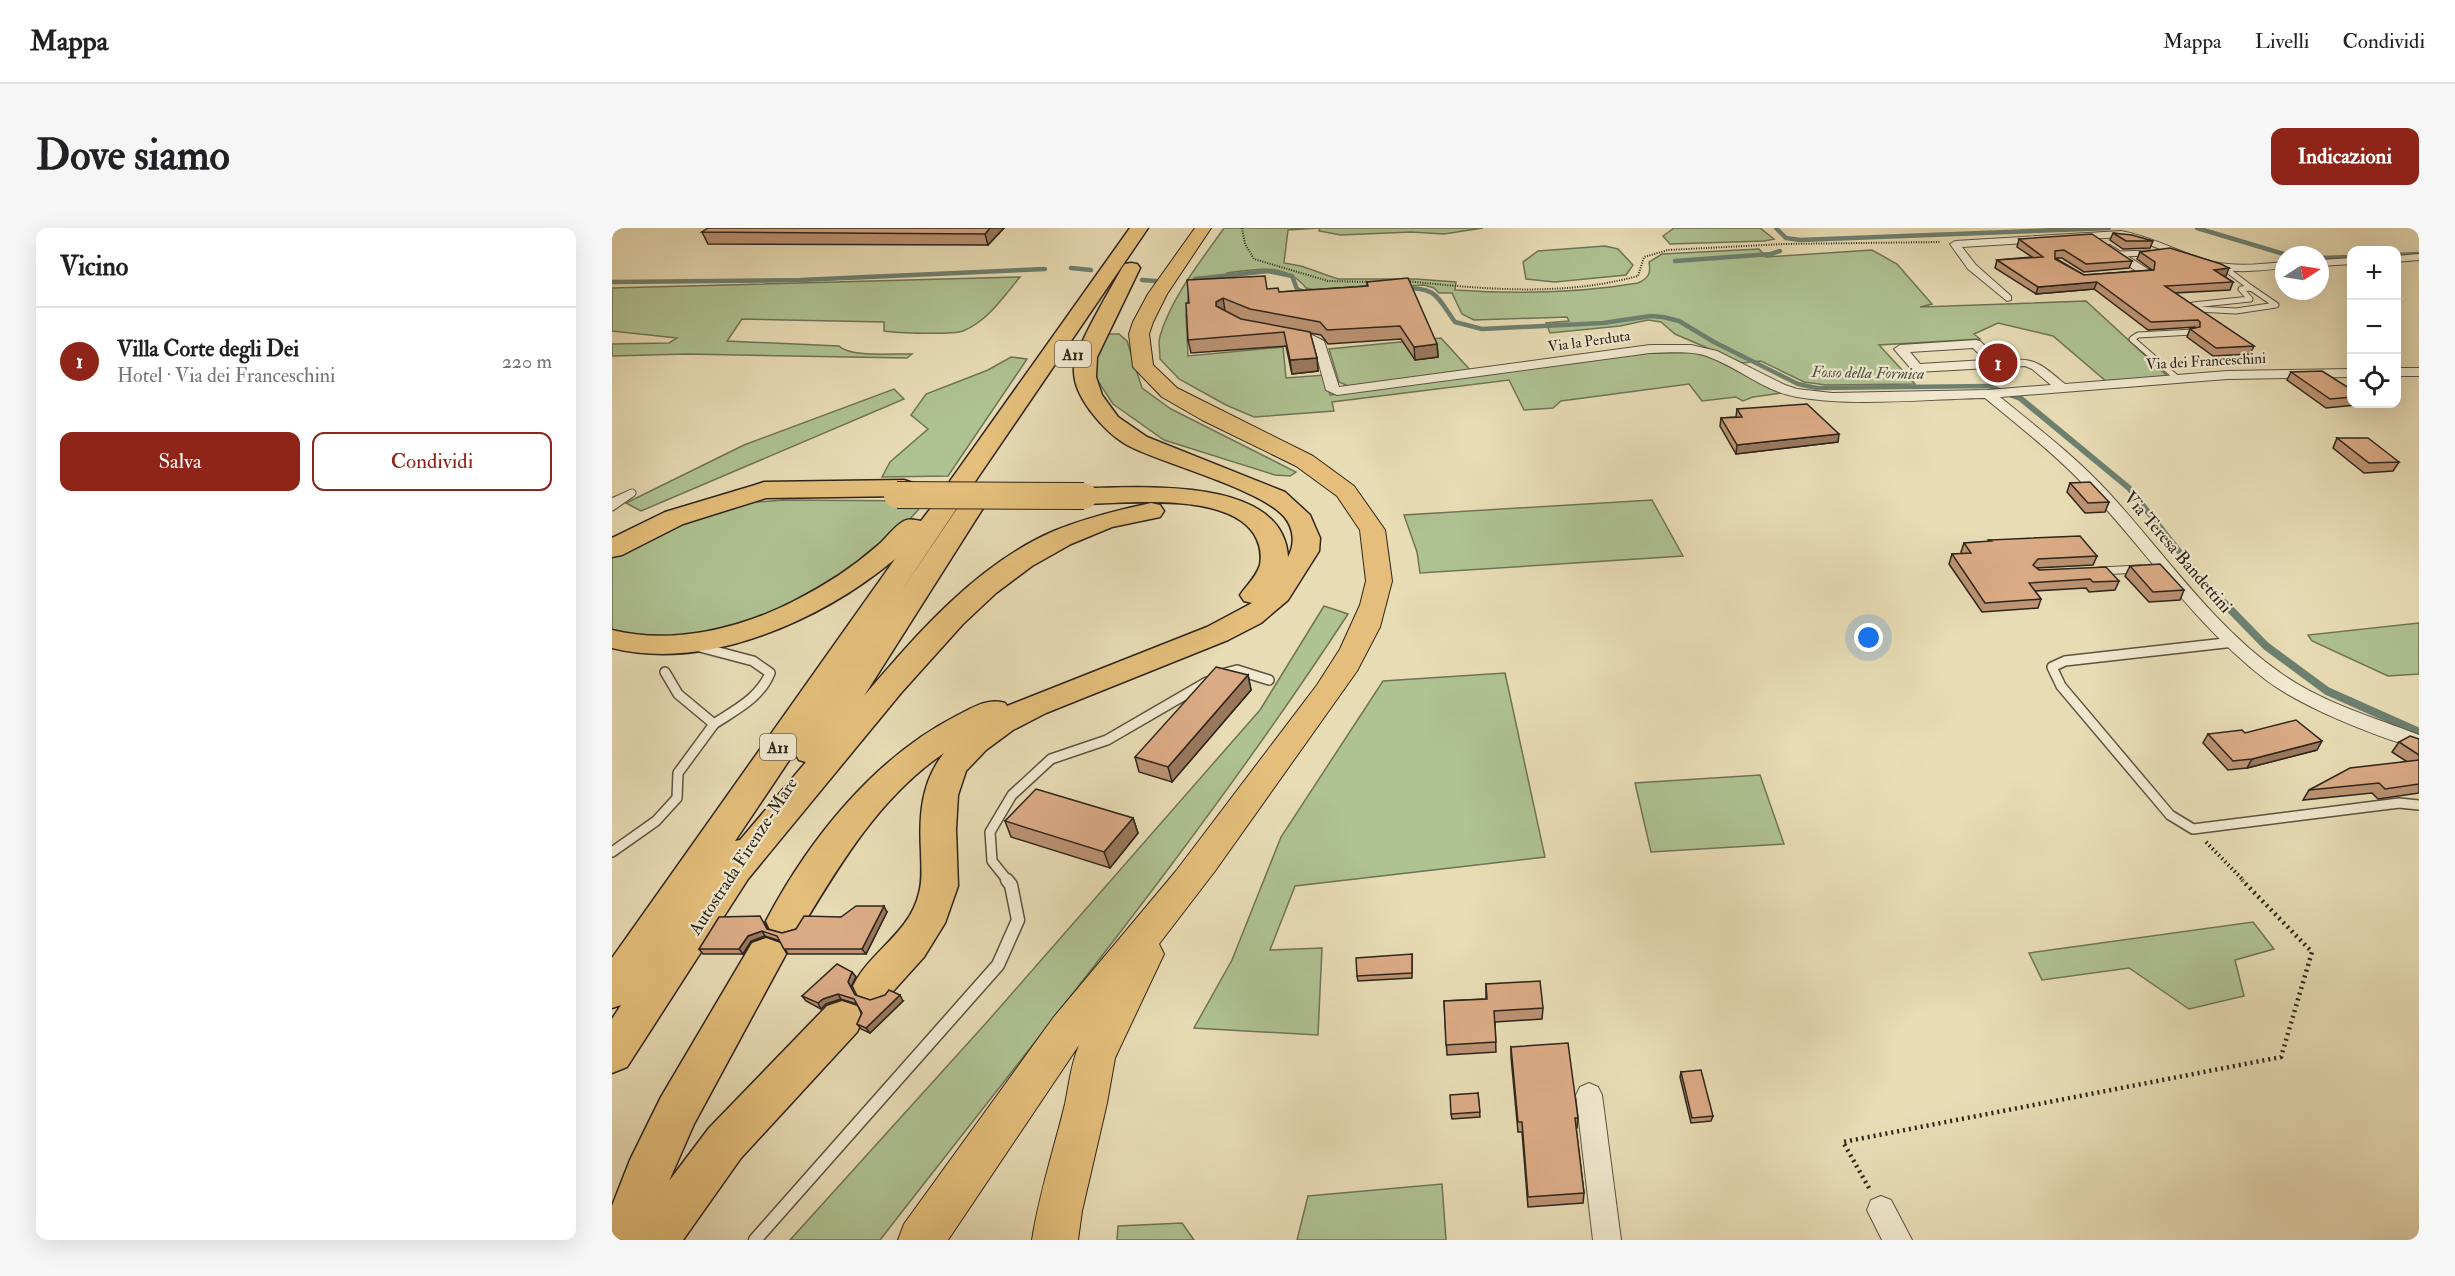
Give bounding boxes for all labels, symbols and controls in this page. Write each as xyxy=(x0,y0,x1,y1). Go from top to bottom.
text: Mappa xyxy=(30,24,108,59)
text: Mappa xyxy=(2163,28,2222,55)
text: Livelli xyxy=(2255,28,2309,55)
text: Condividi xyxy=(2342,28,2425,55)
button: Indicazioni xyxy=(2271,128,2419,185)
text: Dove siamo xyxy=(36,130,230,182)
north arrow xyxy=(2275,246,2329,300)
map controls xyxy=(2347,246,2401,408)
button: + xyxy=(2347,246,2401,300)
text: Vicino xyxy=(60,251,128,283)
button: − xyxy=(2347,300,2401,354)
street label: Via la Perduta xyxy=(1546,326,1632,357)
text: Villa Corte degli Dei xyxy=(117,335,299,363)
pin: 1 xyxy=(1978,340,2018,386)
road number: A11 xyxy=(1055,341,1091,367)
text: 1 xyxy=(76,349,83,374)
text: 220 m xyxy=(502,349,552,374)
street label: Via dei Franceschini xyxy=(2145,349,2267,374)
button: locate xyxy=(2347,354,2401,408)
water label: Fosso della Formica xyxy=(1810,362,1925,384)
text: Hotel · Via dei Franceschini xyxy=(117,363,335,388)
button: Salva xyxy=(60,432,300,491)
button: Condividi xyxy=(312,432,552,491)
street label: Via Teresa Bandettini xyxy=(2118,487,2237,618)
your location xyxy=(1854,623,1883,652)
road number: A11 xyxy=(760,734,796,760)
street label: Autostrada Firenze-Mare xyxy=(683,773,803,940)

